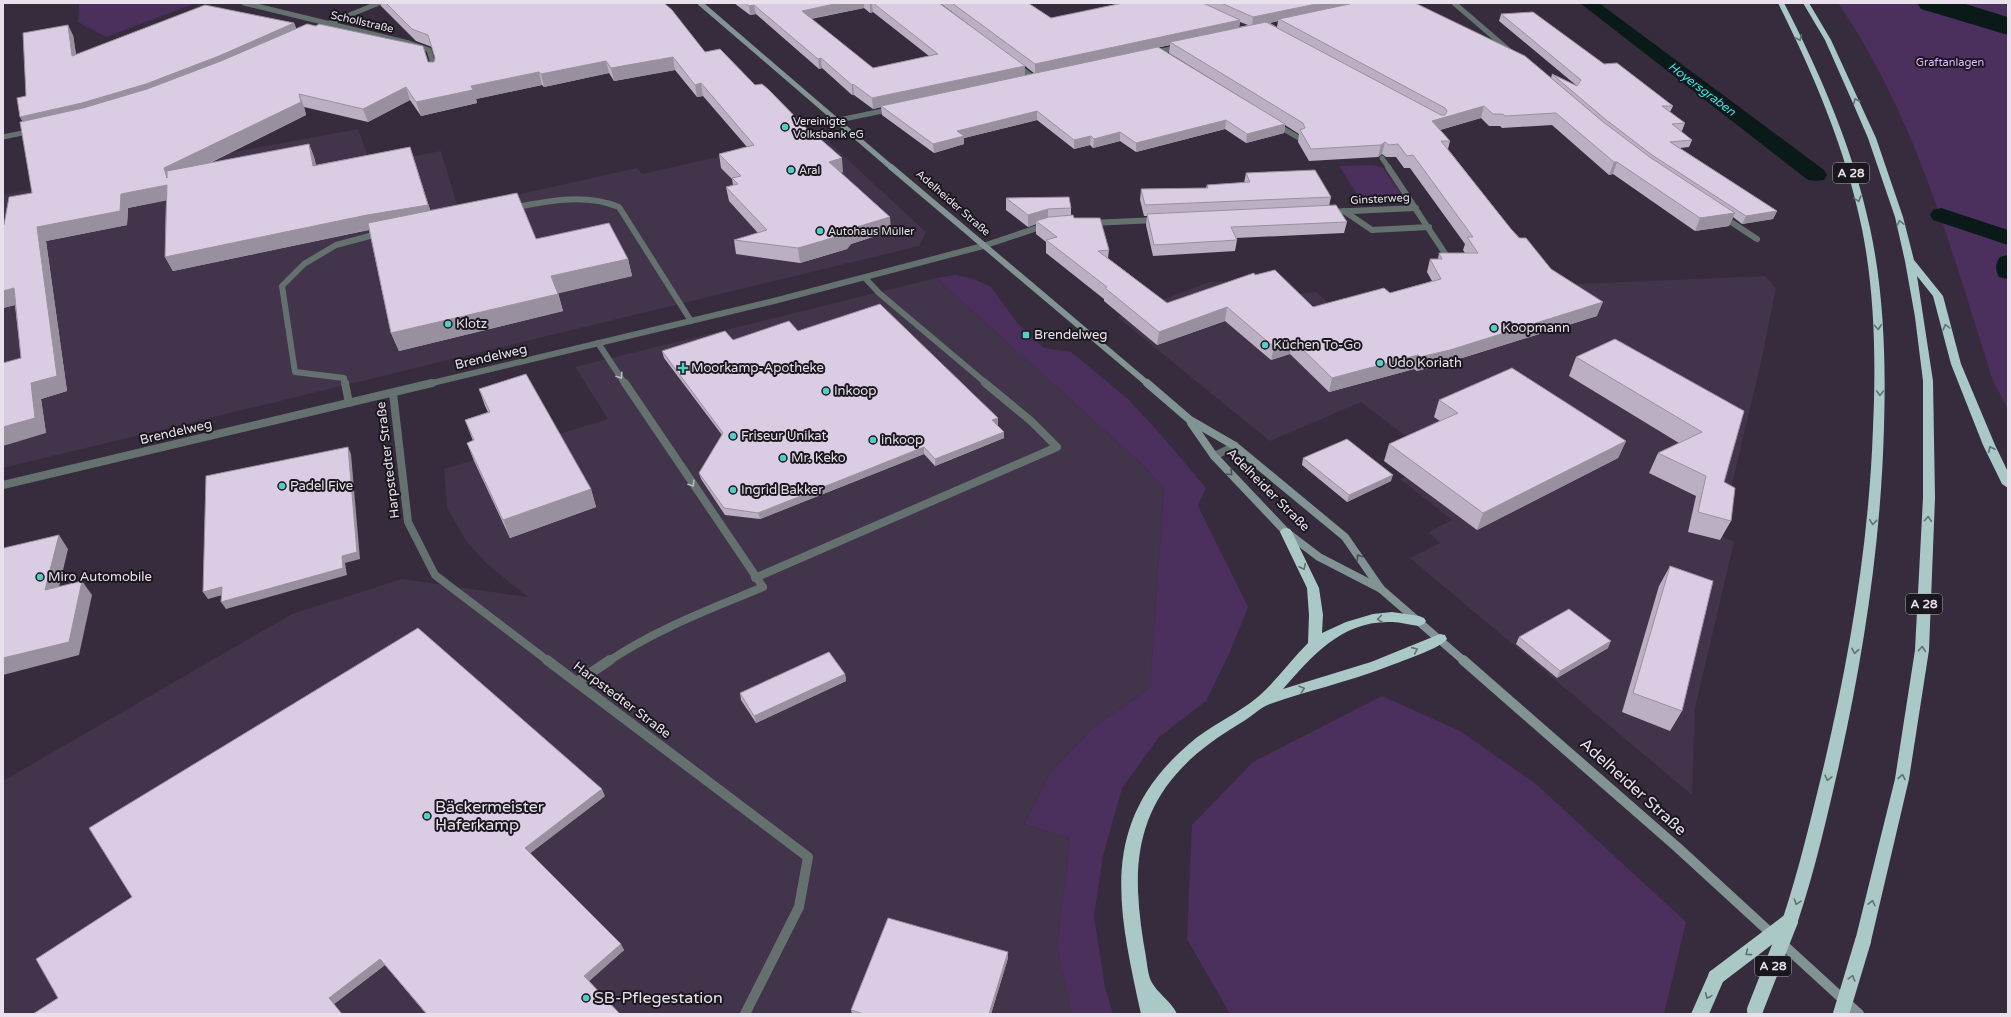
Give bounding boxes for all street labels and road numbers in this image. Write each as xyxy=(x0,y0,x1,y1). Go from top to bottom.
street label: Schollstraße xyxy=(329,8,395,36)
road number: A 28 xyxy=(1833,163,1869,183)
street label: Adelheider Straße xyxy=(913,167,993,239)
street label: Ginsterweg xyxy=(1350,191,1410,207)
street label: Brendelweg xyxy=(453,341,529,373)
street label: Harpstedter Straße xyxy=(373,401,403,519)
street label: Brendelweg xyxy=(138,416,214,448)
street label: Adelheider Straße xyxy=(1223,445,1313,535)
road number: A 28 xyxy=(1906,594,1942,614)
street label: Harpstedter Straße xyxy=(570,658,674,742)
street label: Adelheider Straße xyxy=(1576,734,1690,840)
road number: A 28 xyxy=(1755,956,1791,976)

